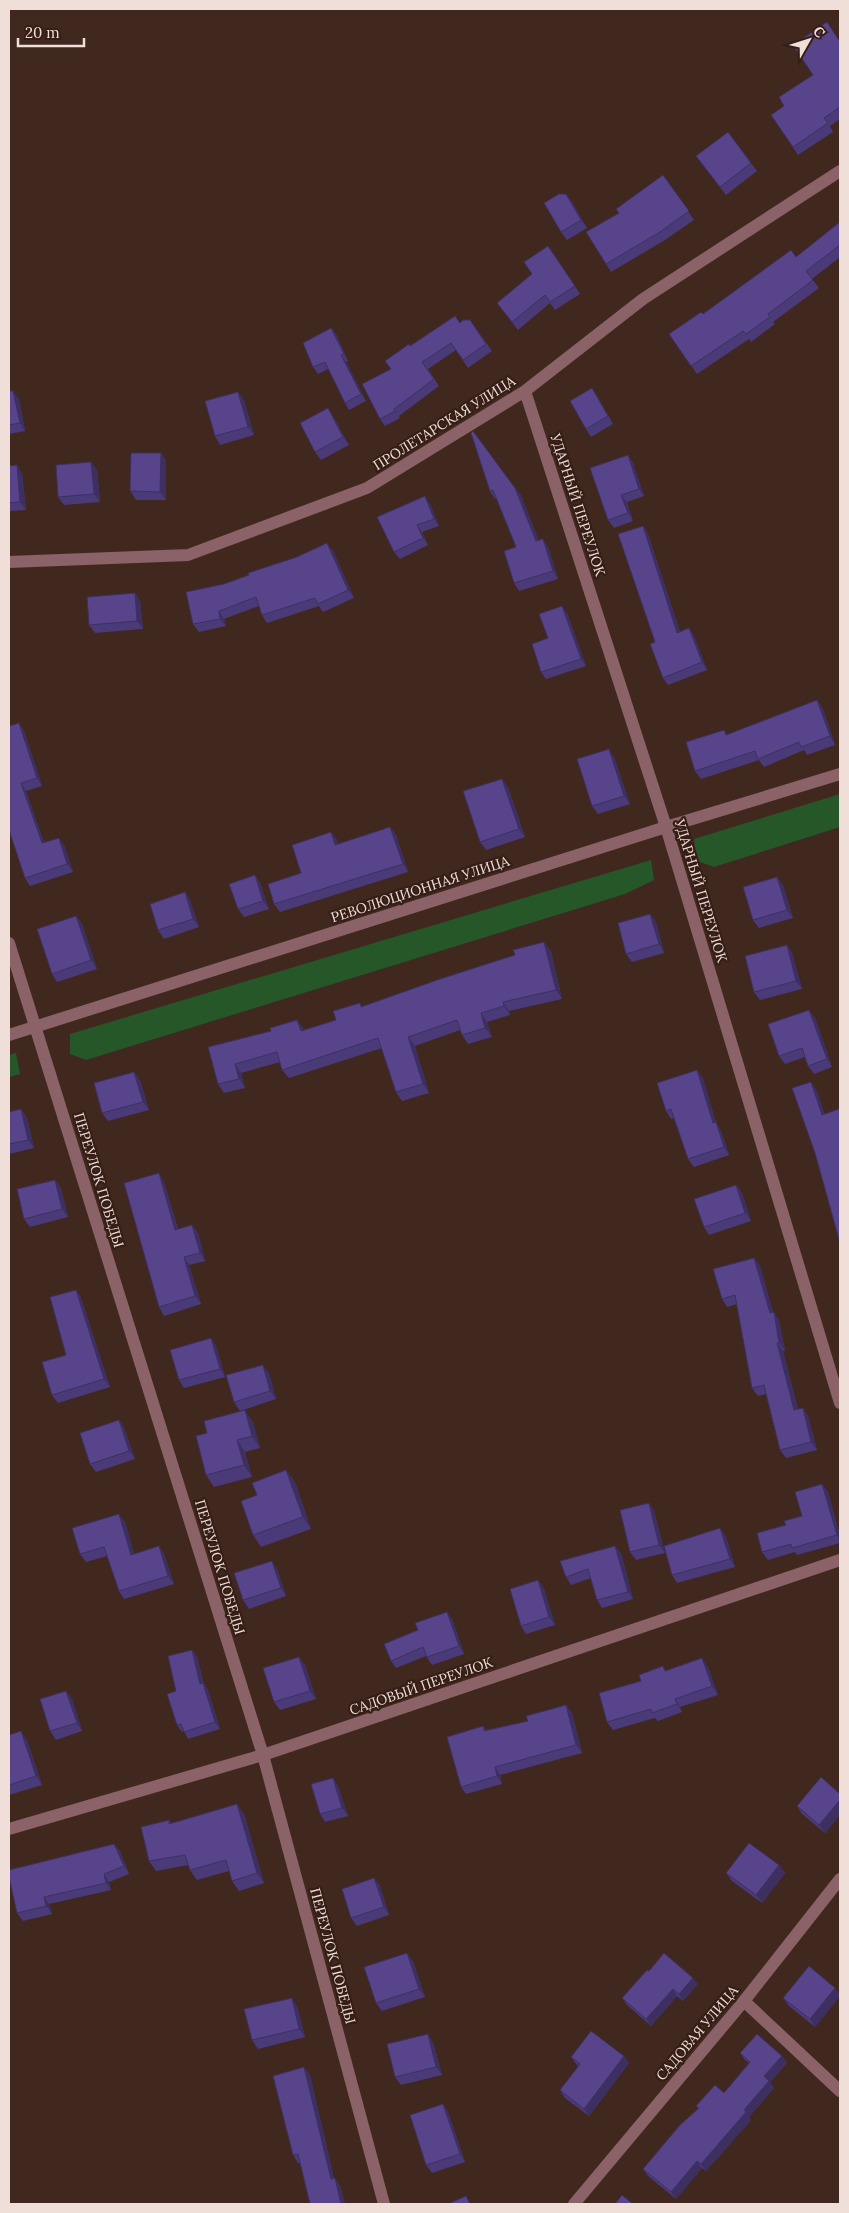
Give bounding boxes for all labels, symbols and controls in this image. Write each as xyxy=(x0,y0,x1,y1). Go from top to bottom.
scale bar xyxy=(18,15,84,47)
north arrow xyxy=(784,15,834,65)
text: С xyxy=(809,22,829,42)
text: 20 m xyxy=(25,23,60,42)
street label: ПРОЛЕТАРСКАЯ УЛИЦА xyxy=(369,372,519,474)
street label: УДАРНЫЙ ПЕРЕУЛОК xyxy=(546,430,610,579)
street label: УДАРНЫЙ ПЕРЕУЛОК xyxy=(670,816,732,965)
street label: РЕВОЛЮЦИОННАЯ УЛИЦА xyxy=(329,852,512,926)
street label: ПЕРЕУЛОК ПОБЕДЫ xyxy=(70,1110,128,1250)
street label: ПЕРЕУЛОК ПОБЕДЫ xyxy=(191,1497,249,1637)
street label: САДОВЫЙ ПЕРЕУЛОК xyxy=(347,1653,495,1719)
street label: ПЕРЕУЛОК ПОБЕДЫ xyxy=(306,1886,360,2026)
street label: САДОВАЯ УЛИЦА xyxy=(652,1982,742,2084)

